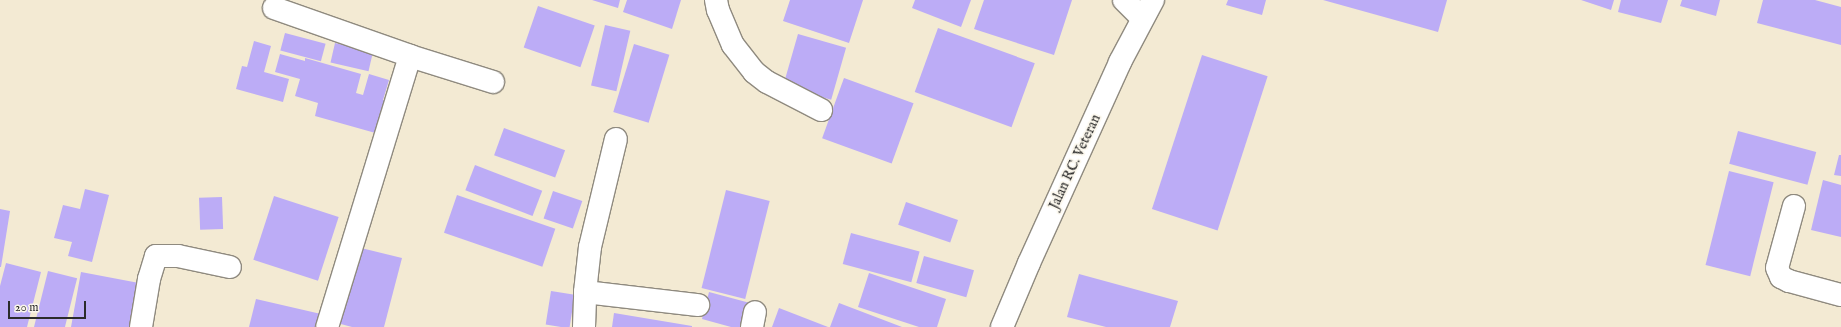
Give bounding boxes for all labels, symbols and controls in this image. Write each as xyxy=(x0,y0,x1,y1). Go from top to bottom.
street label: Jalan RC. Veteran xyxy=(1046,112,1104,212)
scale bar xyxy=(10,293,88,319)
text: 20 m xyxy=(15,300,38,315)

